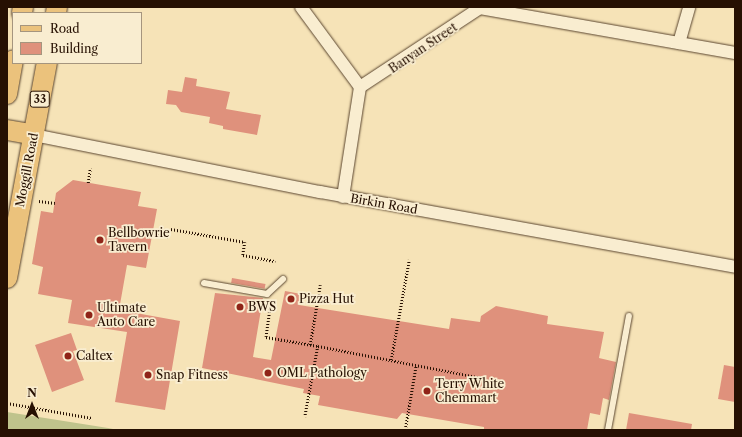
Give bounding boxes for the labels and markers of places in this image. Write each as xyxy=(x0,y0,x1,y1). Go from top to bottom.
place label: Bellbowrie Tavern xyxy=(108,226,170,254)
marker: Bellbowrie Tavern xyxy=(95,235,105,245)
place label: Pizza Hut xyxy=(299,292,354,306)
marker: Pizza Hut xyxy=(286,294,296,304)
place label: BWS xyxy=(248,300,276,314)
place label: Ultimate Auto Care xyxy=(97,301,155,329)
marker: BWS xyxy=(235,302,245,312)
marker: Ultimate Auto Care xyxy=(84,310,94,320)
place label: Caltex xyxy=(76,349,113,363)
marker: Caltex xyxy=(63,351,73,361)
place label: OML Pathology xyxy=(277,366,367,380)
marker: OML Pathology xyxy=(262,367,274,379)
place label: Snap Fitness xyxy=(156,368,228,382)
marker: Snap Fitness xyxy=(143,370,153,380)
place label: Terry White Chemmart xyxy=(435,377,505,405)
marker: Terry White Chemmart xyxy=(422,386,432,396)

